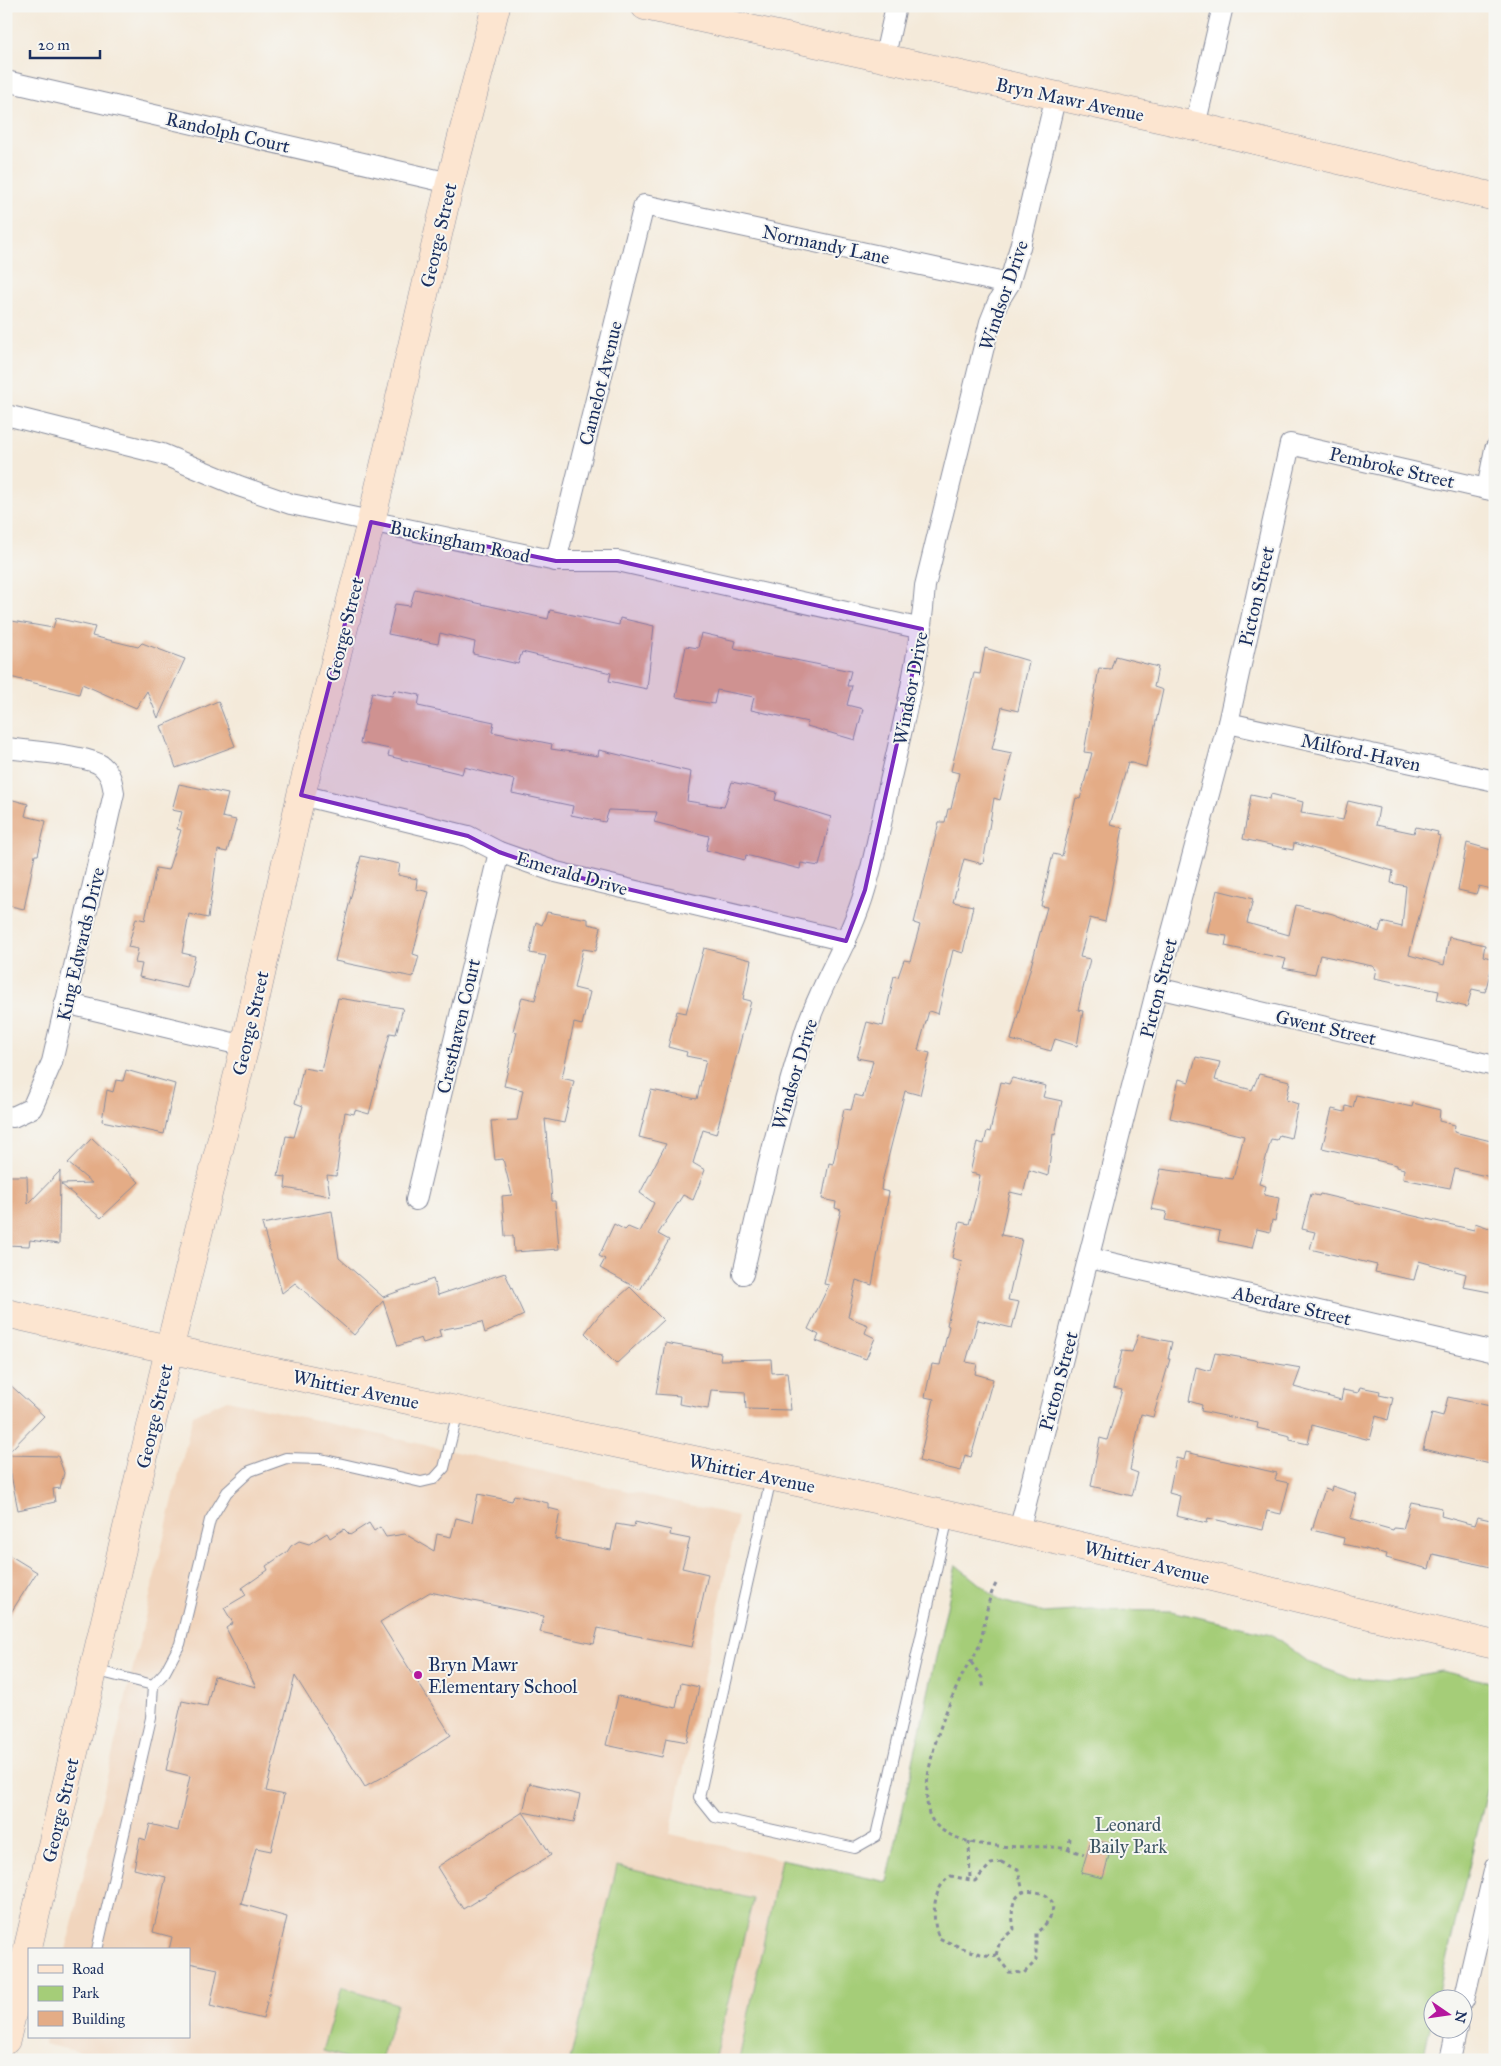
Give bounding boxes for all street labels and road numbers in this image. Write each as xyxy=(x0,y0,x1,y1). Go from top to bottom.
street label: Bryn Mawr Avenue xyxy=(994,73,1146,126)
street label: Randolph Court xyxy=(164,107,292,158)
street label: George Street xyxy=(415,180,463,290)
street label: Normandy Lane xyxy=(760,220,892,269)
street label: Windsor Drive xyxy=(974,237,1033,353)
street label: Camelot Avenue xyxy=(574,318,627,448)
street label: Pembroke Street xyxy=(1327,442,1457,493)
street label: Buckingham Road xyxy=(387,515,533,569)
street label: Picton Street xyxy=(1234,544,1279,648)
street label: George Street xyxy=(320,574,370,684)
street label: Windsor Drive xyxy=(888,629,933,747)
street label: Milford-Haven xyxy=(1299,729,1423,776)
street label: Emerald Drive xyxy=(513,847,630,900)
street label: King Edwards Drive xyxy=(52,865,110,1023)
street label: Picton Street xyxy=(1135,936,1182,1040)
street label: Cresthaven Court xyxy=(432,956,485,1096)
street label: George Street xyxy=(227,968,275,1078)
street label: Gwent Street xyxy=(1273,1005,1379,1050)
street label: Windsor Drive xyxy=(767,1016,822,1132)
street label: Aberdare Street xyxy=(1229,1280,1354,1330)
street label: Picton Street xyxy=(1034,1329,1083,1433)
street label: George Street xyxy=(131,1361,179,1471)
street label: Whittier Avenue xyxy=(291,1365,421,1414)
street label: Whittier Avenue xyxy=(687,1449,817,1498)
street label: Whittier Avenue xyxy=(1082,1536,1212,1589)
street label: George Street xyxy=(37,1755,85,1865)

